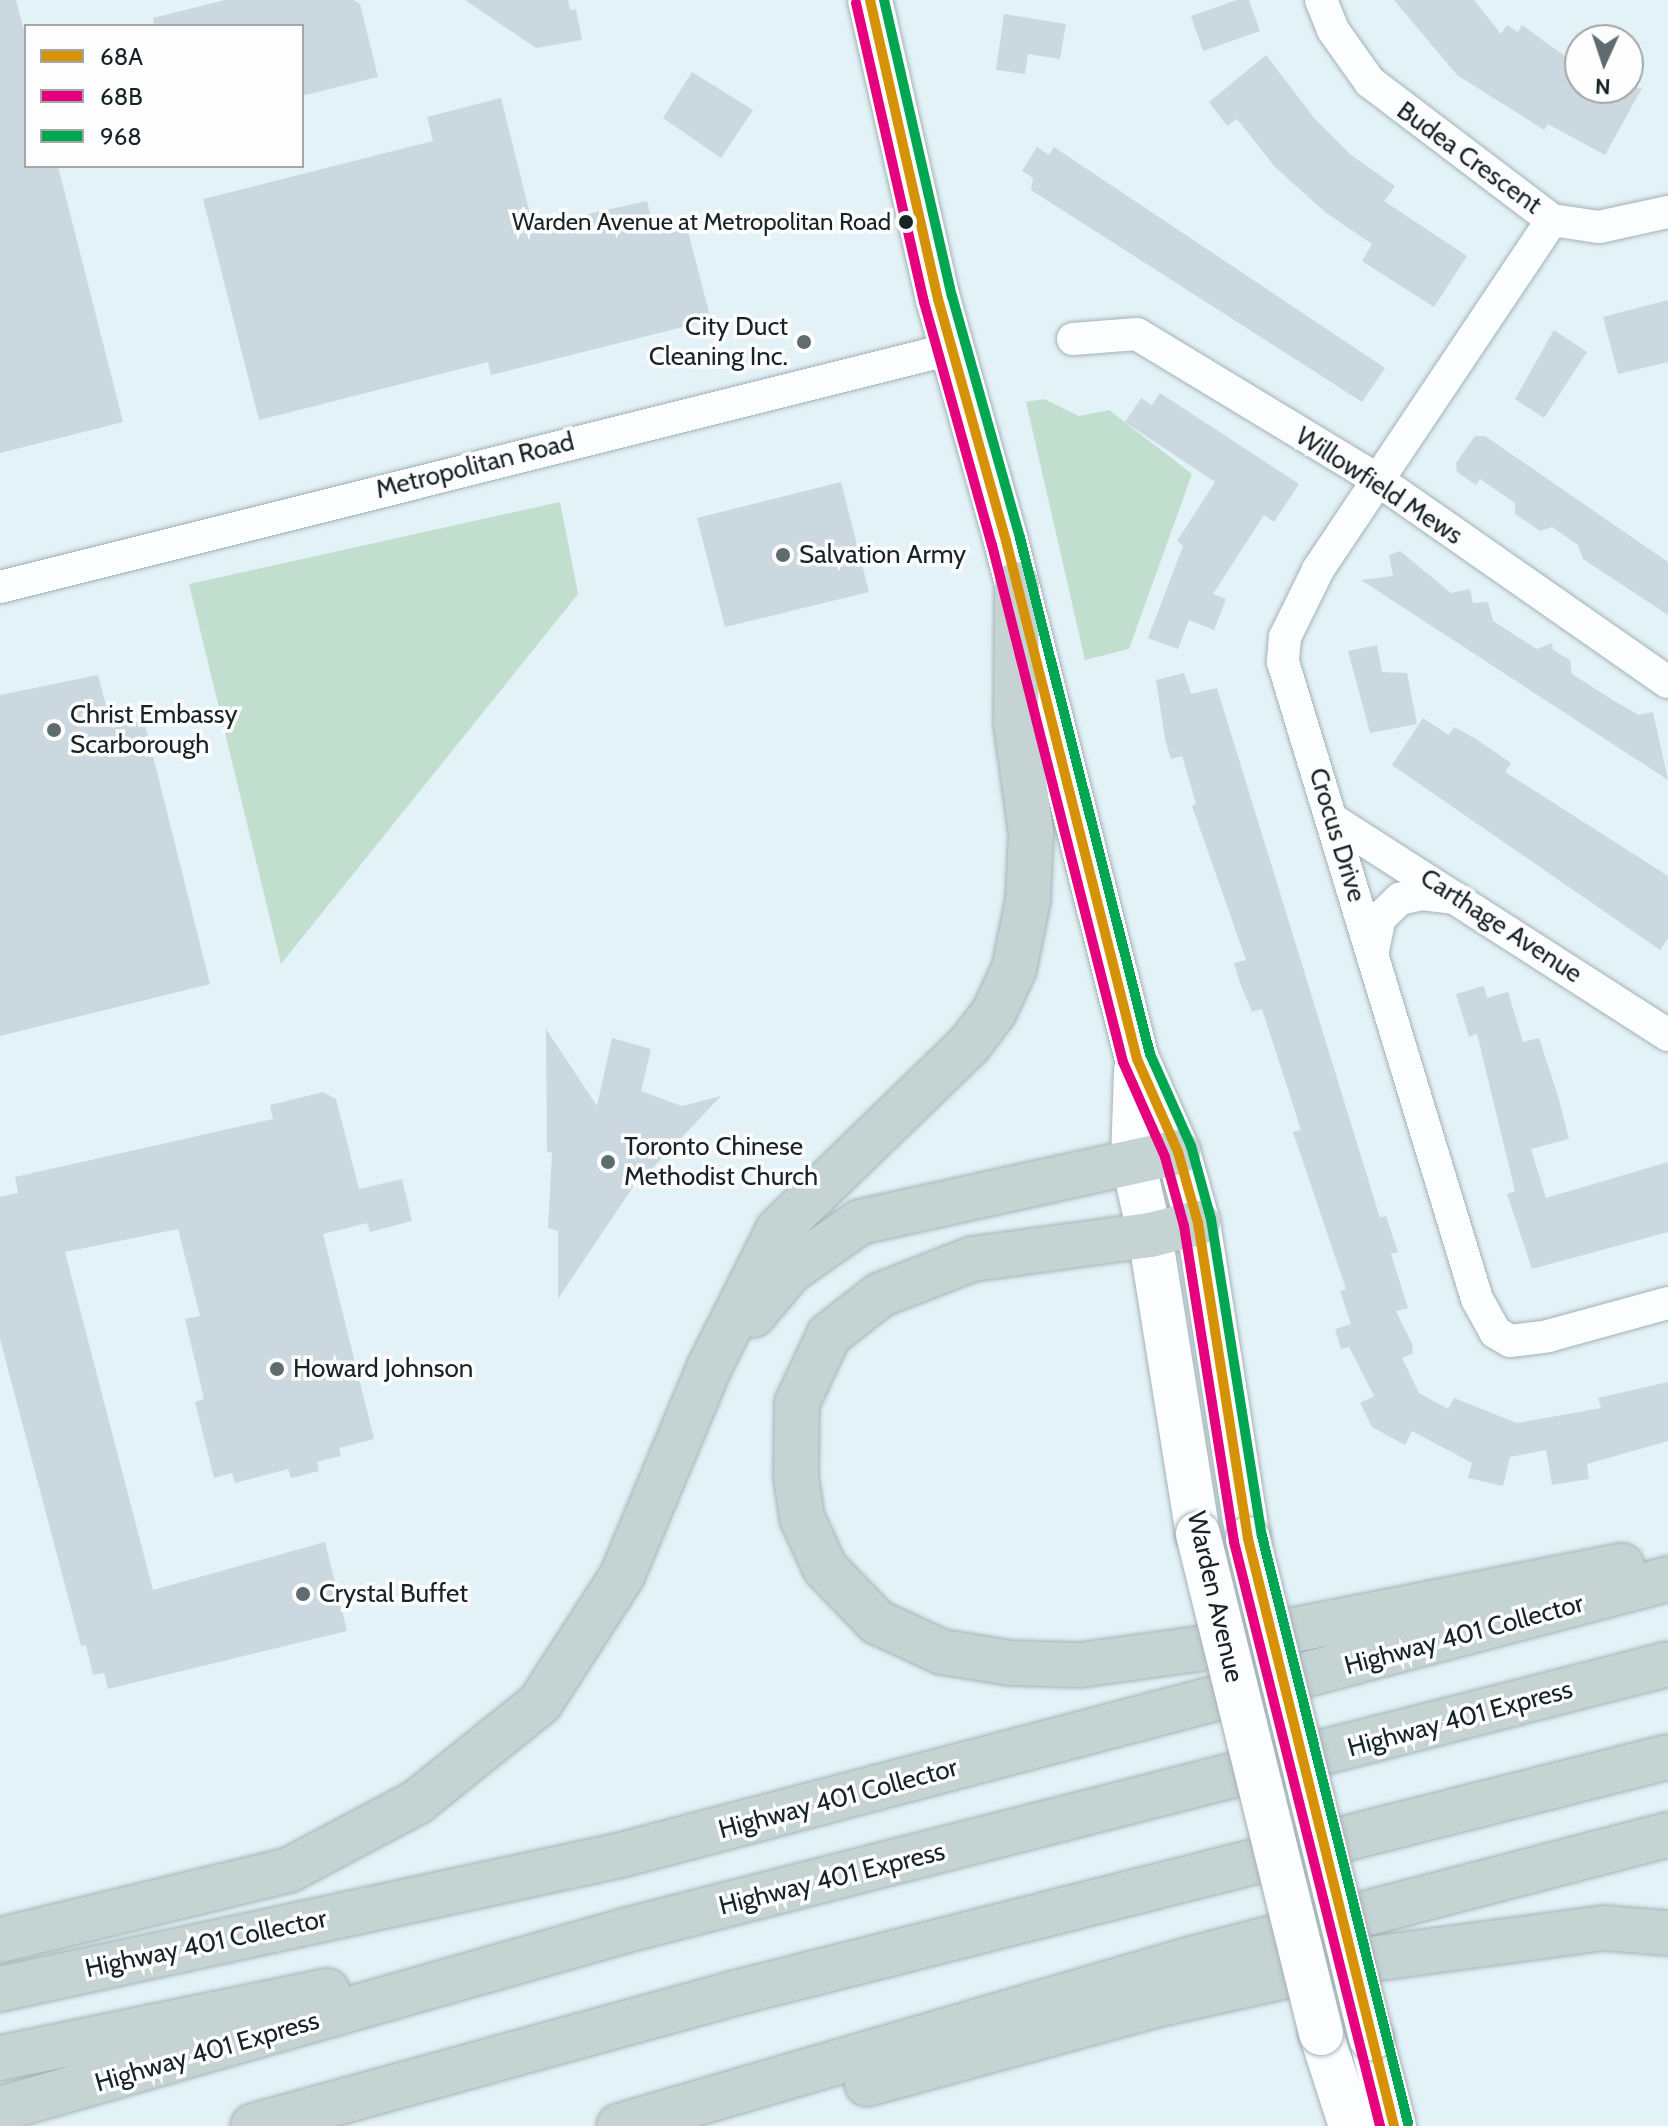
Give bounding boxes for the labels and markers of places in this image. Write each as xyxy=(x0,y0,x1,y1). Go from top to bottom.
place label: Warden Avenue at Metropolitan Road xyxy=(512,208,891,236)
marker: Warden Avenue at Metropolitan Road xyxy=(898,214,914,230)
place label: City Duct Cleaning Inc. xyxy=(649,311,788,372)
marker: City Duct Cleaning Inc. xyxy=(795,333,813,351)
place label: Salvation Army xyxy=(799,539,966,571)
marker: Salvation Army xyxy=(774,546,792,564)
place label: Christ Embassy Scarborough xyxy=(70,699,238,760)
marker: Christ Embassy Scarborough xyxy=(45,721,63,739)
place label: Toronto Chinese Methodist Church xyxy=(624,1131,818,1192)
marker: Toronto Chinese Methodist Church xyxy=(599,1153,617,1171)
place label: Howard Johnson xyxy=(293,1353,473,1385)
marker: Howard Johnson xyxy=(268,1360,286,1378)
place label: Crystal Buffet xyxy=(319,1578,468,1610)
marker: Crystal Buffet xyxy=(294,1585,312,1603)

